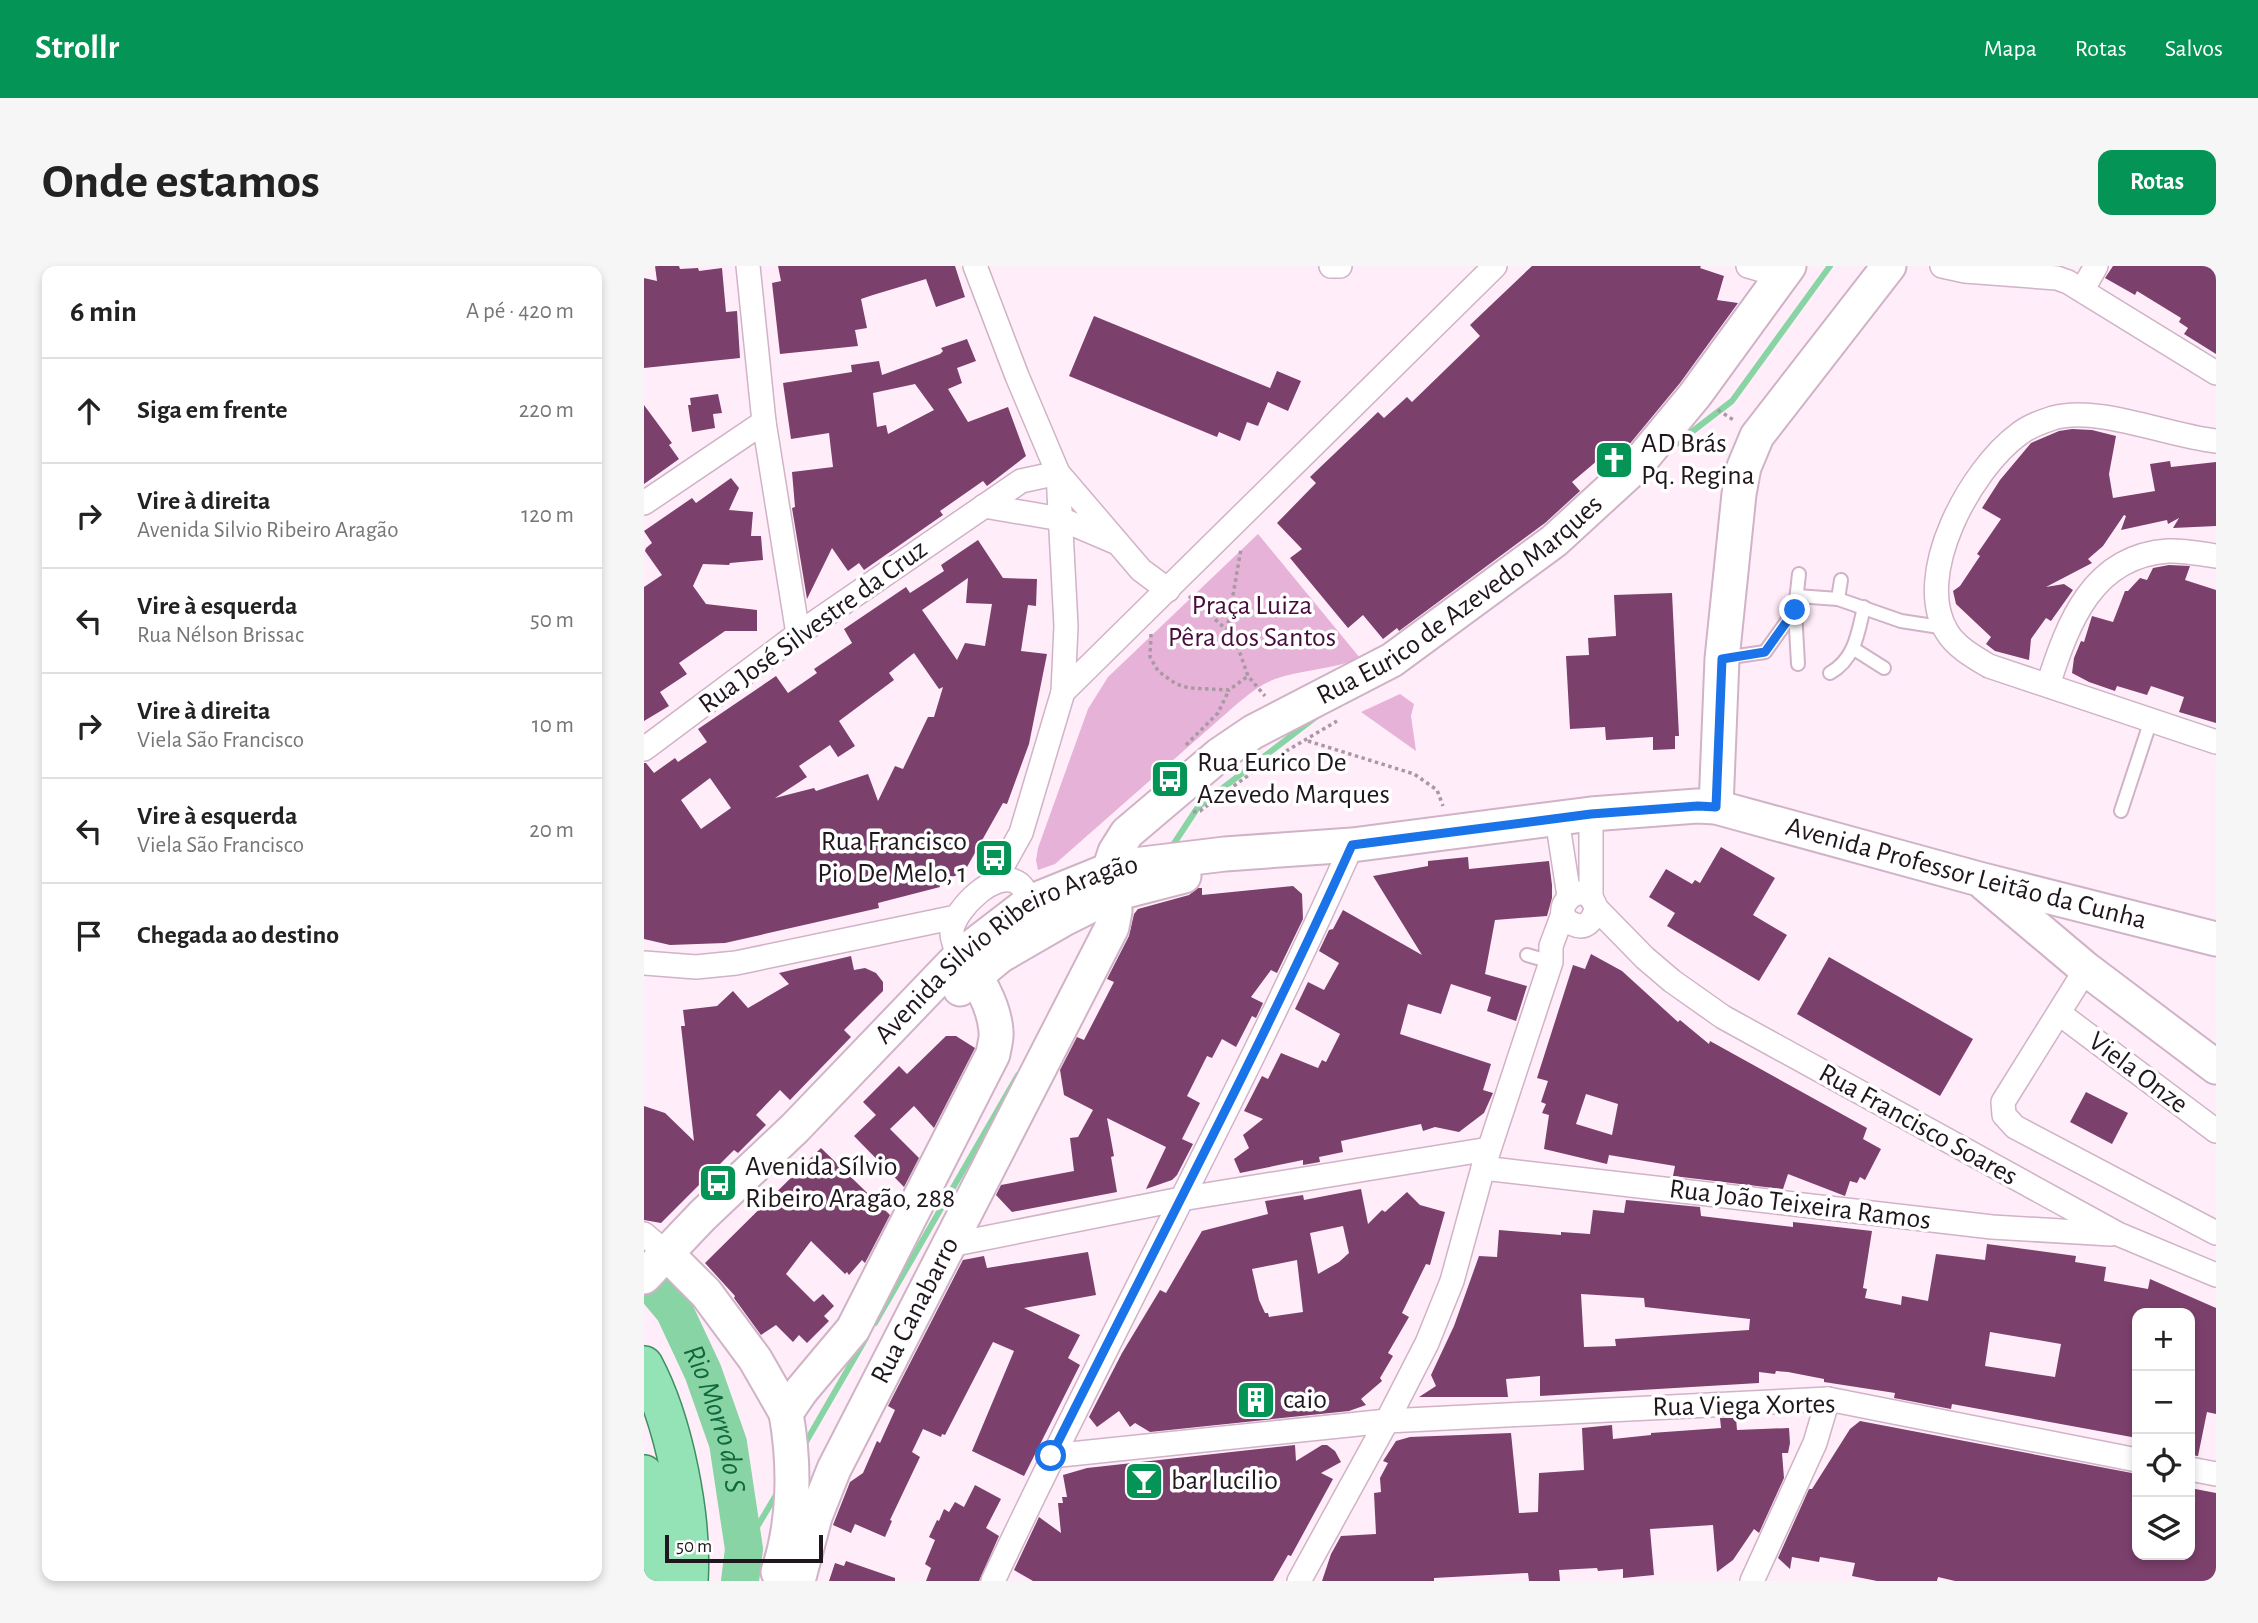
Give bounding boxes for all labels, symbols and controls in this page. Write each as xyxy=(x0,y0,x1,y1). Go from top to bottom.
text: Strollr xyxy=(35,32,119,65)
text: Mapa xyxy=(1984,37,2037,61)
text: Rotas xyxy=(2075,37,2127,61)
text: Salvos xyxy=(2165,37,2223,61)
button: Rotas xyxy=(2098,150,2216,215)
text: Onde estamos xyxy=(42,158,320,207)
text: 6 min xyxy=(70,297,137,327)
text: A pé · 420 m xyxy=(466,300,574,323)
icon: ahead xyxy=(70,392,108,430)
text: Siga em frente xyxy=(137,397,288,423)
text: 220 m xyxy=(519,399,574,422)
place label: AD Brás Pq. Regina xyxy=(1641,430,1755,490)
church icon: AD Brás Pq. Regina xyxy=(1593,439,1635,481)
text: Vire à direita xyxy=(137,488,271,514)
street label: Rua Eurico de Azevedo Marques xyxy=(1312,490,1608,710)
icon: right xyxy=(70,497,108,535)
text: 120 m xyxy=(521,504,574,527)
text: Avenida Silvio Ribeiro Aragão xyxy=(137,519,399,542)
street label: Rua José Silvestre da Cruz xyxy=(694,535,932,719)
park label: Praça Luiza Pêra dos Santos xyxy=(1168,592,1336,652)
text: Vire à esquerda xyxy=(137,593,298,619)
route end xyxy=(1779,594,1810,625)
icon: left xyxy=(70,602,108,640)
text: 50 m xyxy=(530,609,574,632)
text: Rua Nélson Brissac xyxy=(137,624,304,647)
text: Vire à direita xyxy=(137,698,271,724)
icon: right xyxy=(70,707,108,745)
text: 10 m xyxy=(532,714,574,737)
text: Viela São Francisco xyxy=(137,729,304,752)
place label: Rua Eurico De Azevedo Marques xyxy=(1197,749,1390,809)
bus stop icon: Rua Eurico De Azevedo Marques xyxy=(1149,758,1191,800)
text: Vire à esquerda xyxy=(137,803,298,829)
icon: left xyxy=(70,812,108,850)
street label: Avenida Professor Leitão da Cunha xyxy=(1783,813,2150,935)
text: 20 m xyxy=(529,819,574,842)
place label: Rua Francisco Pio De Melo, 1 xyxy=(817,828,967,888)
text: Viela São Francisco xyxy=(137,834,304,857)
bus stop icon: Rua Francisco Pio De Melo, 1 xyxy=(973,837,1015,879)
street label: Avenida Silvio Ribeiro Aragão xyxy=(870,851,1140,1049)
icon: arrive xyxy=(70,917,108,955)
text: Chegada ao destino xyxy=(137,922,339,948)
street label: Viela Onze xyxy=(2083,1027,2193,1119)
street label: Rua Francisco Soares xyxy=(1814,1059,2022,1191)
place label: Avenida Sílvio Ribeiro Aragão, 288 xyxy=(745,1153,955,1213)
bus stop icon: Avenida Sílvio Ribeiro Aragão, 288 xyxy=(697,1162,739,1204)
street label: Rua João Teixeira Ramos xyxy=(1668,1175,1932,1235)
street label: Rua Canabarro xyxy=(866,1233,964,1388)
map controls xyxy=(2132,1308,2195,1560)
button: + xyxy=(2132,1308,2195,1371)
water label: Rio Morro do S xyxy=(678,1340,750,1495)
button: − xyxy=(2132,1371,2195,1434)
building icon: caio xyxy=(1235,1379,1277,1421)
place label: caio xyxy=(1283,1386,1327,1414)
street label: Rua Viega Xortes xyxy=(1652,1390,1836,1422)
button: locate xyxy=(2132,1434,2195,1497)
route start xyxy=(1035,1440,1066,1471)
bar icon: bar lucilio xyxy=(1123,1460,1165,1502)
place label: bar lucilio xyxy=(1171,1467,1278,1495)
button: layers xyxy=(2132,1497,2195,1560)
scale bar xyxy=(665,1532,822,1564)
text: 50 m xyxy=(676,1537,712,1556)

